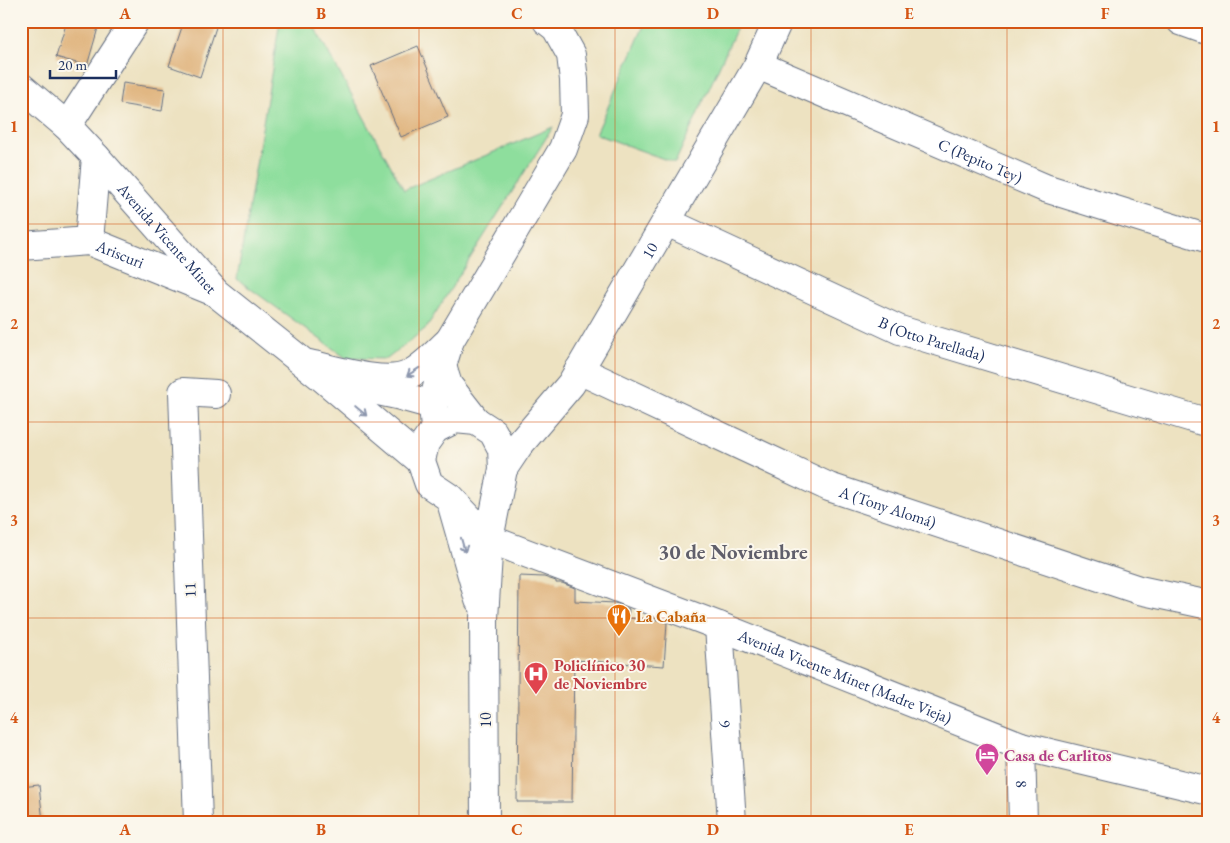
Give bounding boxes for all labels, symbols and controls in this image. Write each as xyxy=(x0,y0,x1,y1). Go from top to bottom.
text: A xyxy=(118,3,131,24)
text: B xyxy=(316,3,326,24)
text: C xyxy=(511,3,523,24)
text: D xyxy=(707,3,719,24)
text: E xyxy=(904,3,914,24)
text: F xyxy=(1101,3,1110,24)
scale bar xyxy=(50,48,116,80)
text: 20 m xyxy=(58,55,87,74)
text: 1 xyxy=(10,116,18,137)
text: 1 xyxy=(1212,116,1220,137)
street label: C (Pepito Tey) xyxy=(935,133,1026,188)
street label: Avenida Vicente Minet xyxy=(113,178,222,298)
street label: Ariscuri xyxy=(92,234,147,273)
street label: 10 xyxy=(636,238,662,262)
street label: B (Otto Parellada) xyxy=(875,311,988,366)
text: 2 xyxy=(10,313,19,334)
text: 2 xyxy=(1212,313,1221,334)
one-way arrow xyxy=(406,366,420,377)
one-way arrow xyxy=(355,405,368,416)
street label: A (Tony Alomá) xyxy=(836,480,939,532)
text: 3 xyxy=(10,510,18,531)
text: 3 xyxy=(1212,510,1220,531)
one-way arrow xyxy=(459,537,469,553)
district label: 30 de Noviembre xyxy=(658,538,808,565)
street label: 11 xyxy=(179,582,201,598)
restaurant icon: La Cabaña xyxy=(606,603,632,637)
place label: La Cabaña xyxy=(636,606,707,627)
street label: Avenida Vicente Minet (Madre Vieja) xyxy=(734,624,955,728)
place label: Policlínico 30 de Noviembre xyxy=(554,655,647,694)
hospital icon: Policlínico 30 de Noviembre xyxy=(523,661,549,695)
text: 4 xyxy=(10,707,19,728)
text: 4 xyxy=(1212,707,1221,728)
street label: 10 xyxy=(475,712,496,728)
street label: 9 xyxy=(715,719,736,729)
hotel icon: Casa de Carlitos xyxy=(974,742,1000,776)
place label: Casa de Carlitos xyxy=(1004,745,1112,766)
street label: 8 xyxy=(1011,780,1033,788)
text: A xyxy=(118,819,131,840)
text: B xyxy=(316,819,326,840)
text: C xyxy=(511,819,523,840)
text: D xyxy=(707,819,719,840)
text: E xyxy=(904,819,914,840)
text: F xyxy=(1101,819,1110,840)

